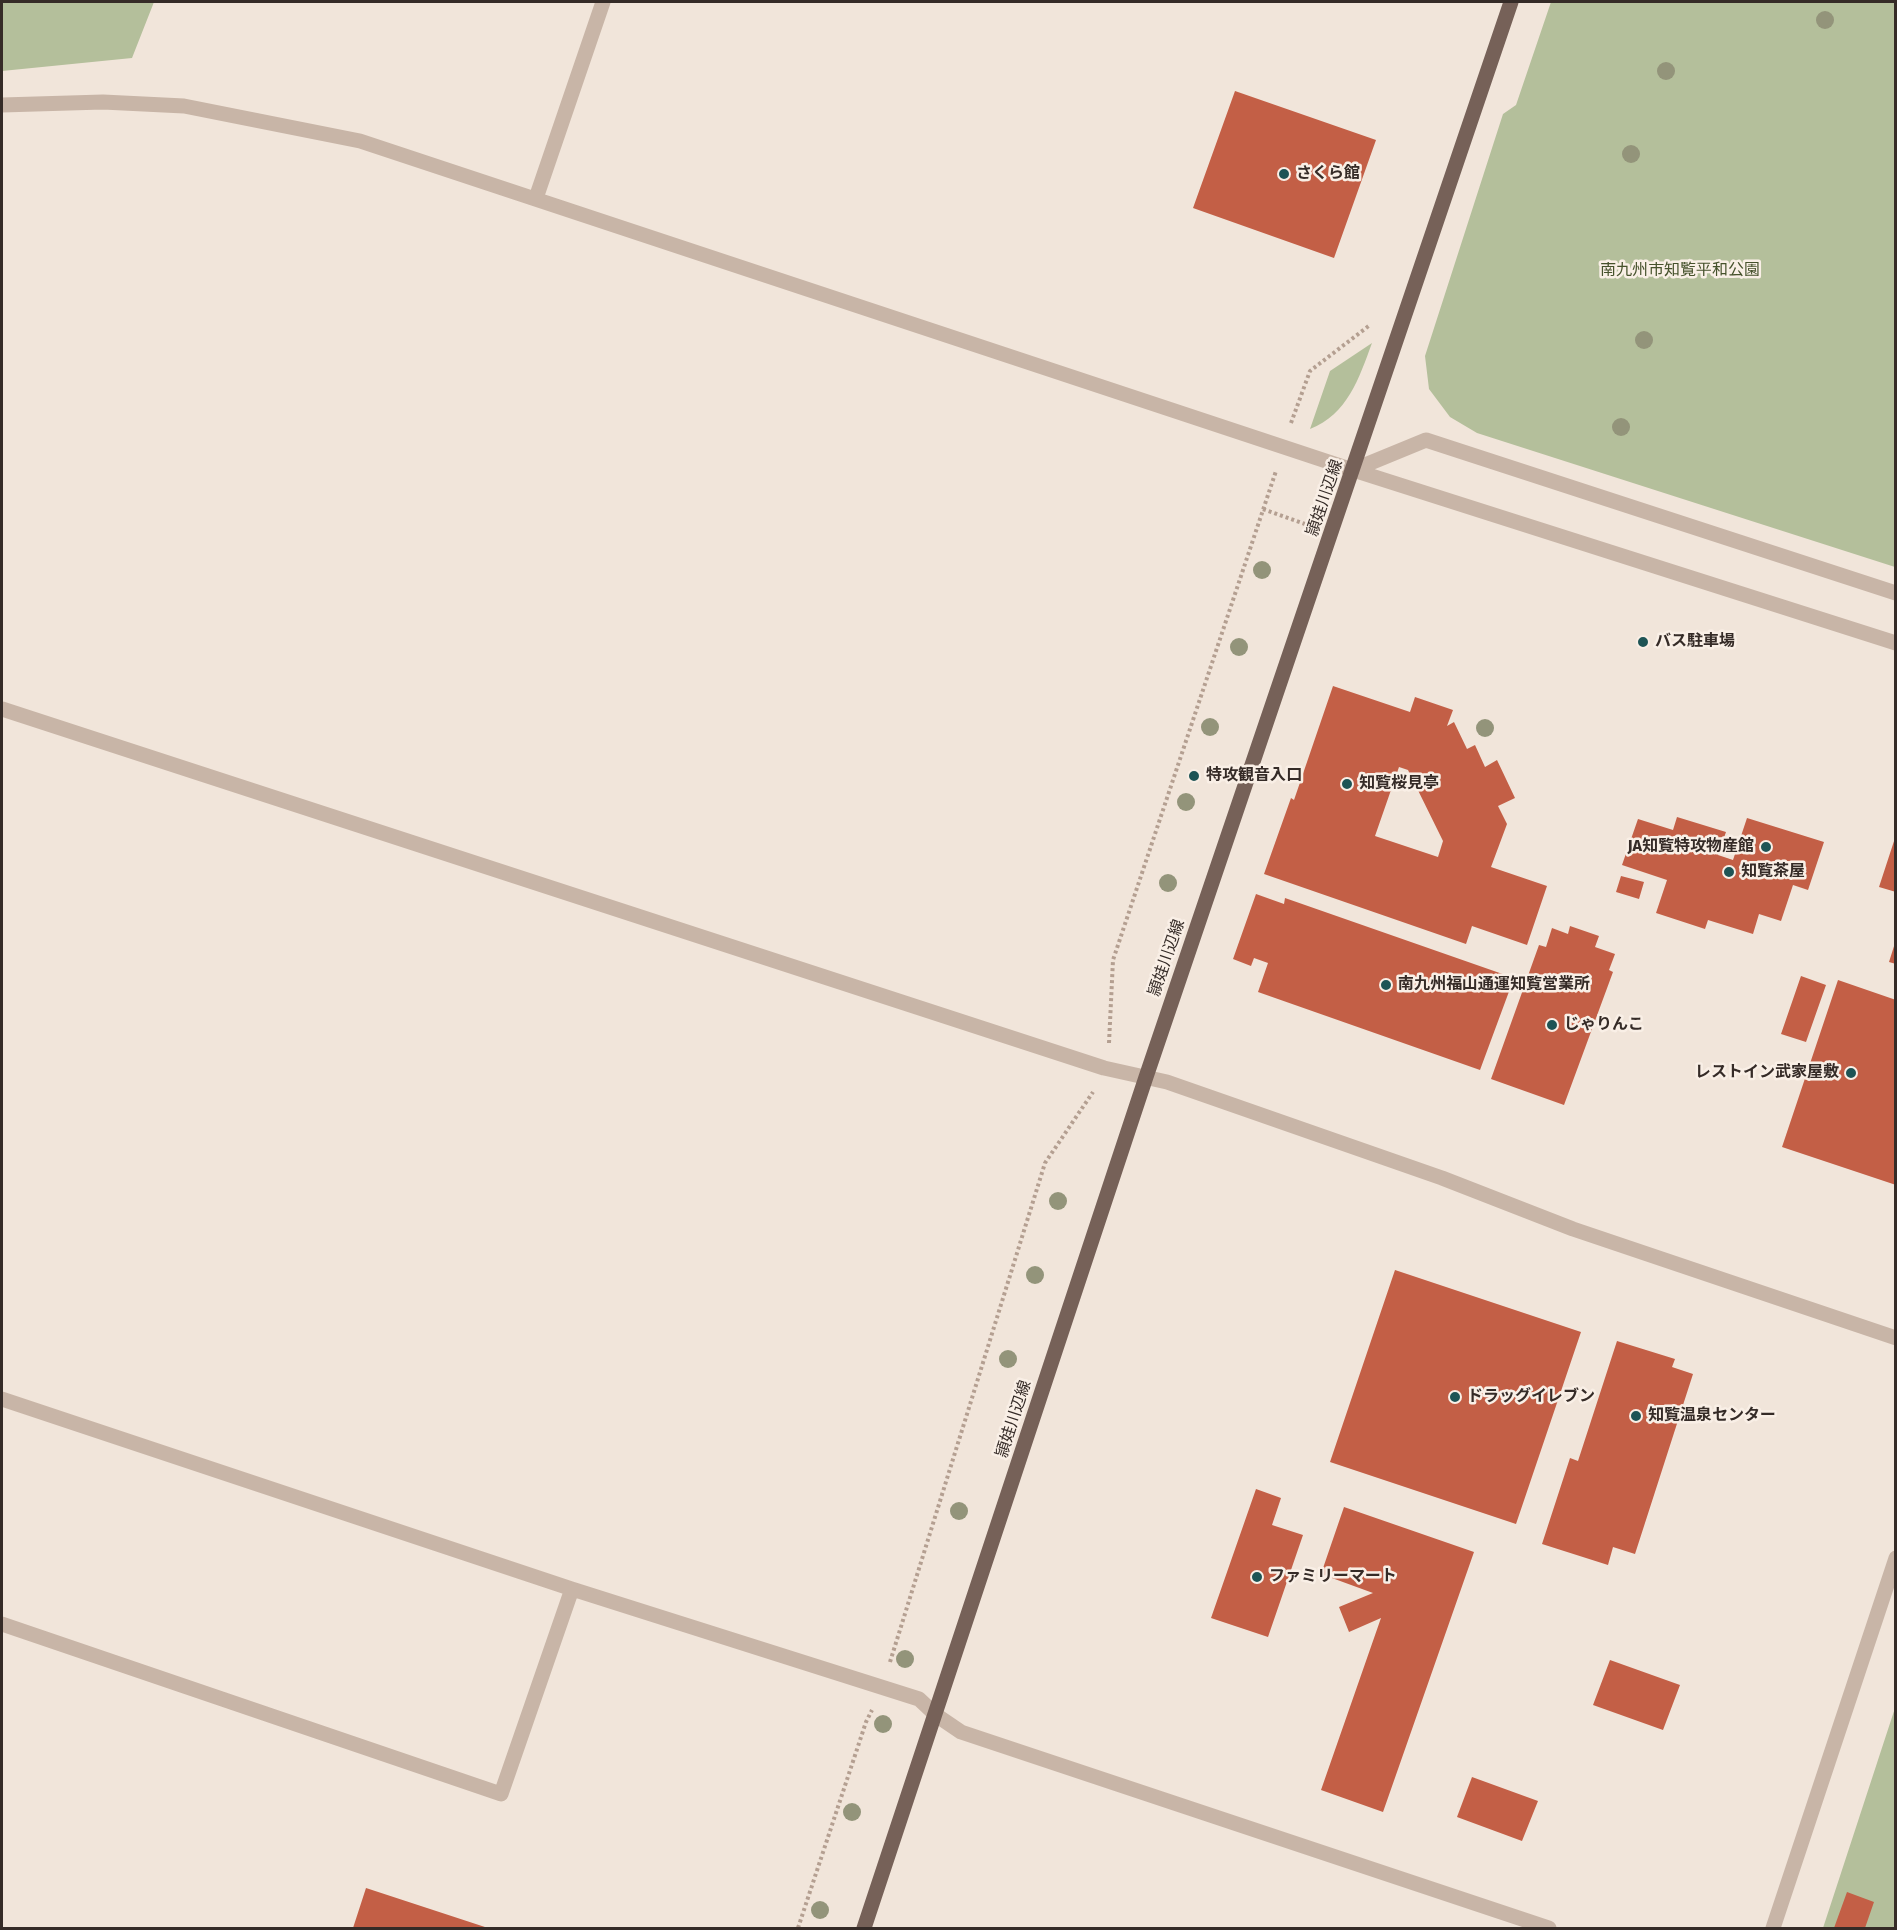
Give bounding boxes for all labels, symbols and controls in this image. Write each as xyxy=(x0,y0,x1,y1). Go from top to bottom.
place label: さくら館 xyxy=(1296,164,1360,184)
marker: さくら館 xyxy=(1277,167,1291,181)
park label: 南九州市知覧平和公園 xyxy=(1600,261,1760,281)
street label: 頴娃川辺線 xyxy=(1303,457,1347,539)
place label: バス駐車場 xyxy=(1655,632,1735,652)
marker: バス駐車場 xyxy=(1636,635,1650,649)
place label: 特攻観音入口 xyxy=(1206,766,1302,786)
marker: 特攻観音入口 xyxy=(1187,769,1201,783)
place label: 知覧桜見亭 xyxy=(1359,774,1439,794)
marker: 知覧桜見亭 xyxy=(1340,777,1354,791)
place label: JA知覧特攻物産館 xyxy=(1627,837,1754,857)
marker: JA知覧特攻物産館 xyxy=(1759,840,1773,854)
place label: 知覧茶屋 xyxy=(1741,862,1805,882)
marker: 知覧茶屋 xyxy=(1722,865,1736,879)
street label: 頴娃川辺線 xyxy=(1145,917,1189,999)
place label: 南九州福山通運知覧営業所 xyxy=(1398,975,1590,995)
marker: 南九州福山通運知覧営業所 xyxy=(1379,978,1393,992)
place label: じゃりんこ xyxy=(1564,1015,1644,1035)
marker: じゃりんこ xyxy=(1545,1018,1559,1032)
place label: レストイン武家屋敷 xyxy=(1695,1063,1839,1083)
marker: レストイン武家屋敷 xyxy=(1844,1066,1858,1080)
street label: 頴娃川辺線 xyxy=(993,1378,1035,1460)
place label: ドラッグイレブン xyxy=(1467,1387,1595,1407)
marker: ドラッグイレブン xyxy=(1448,1390,1462,1404)
place label: 知覧温泉センター xyxy=(1648,1406,1776,1426)
marker: 知覧温泉センター xyxy=(1629,1409,1643,1423)
place label: ファミリーマート xyxy=(1269,1567,1397,1587)
marker: ファミリーマート xyxy=(1250,1570,1264,1584)

